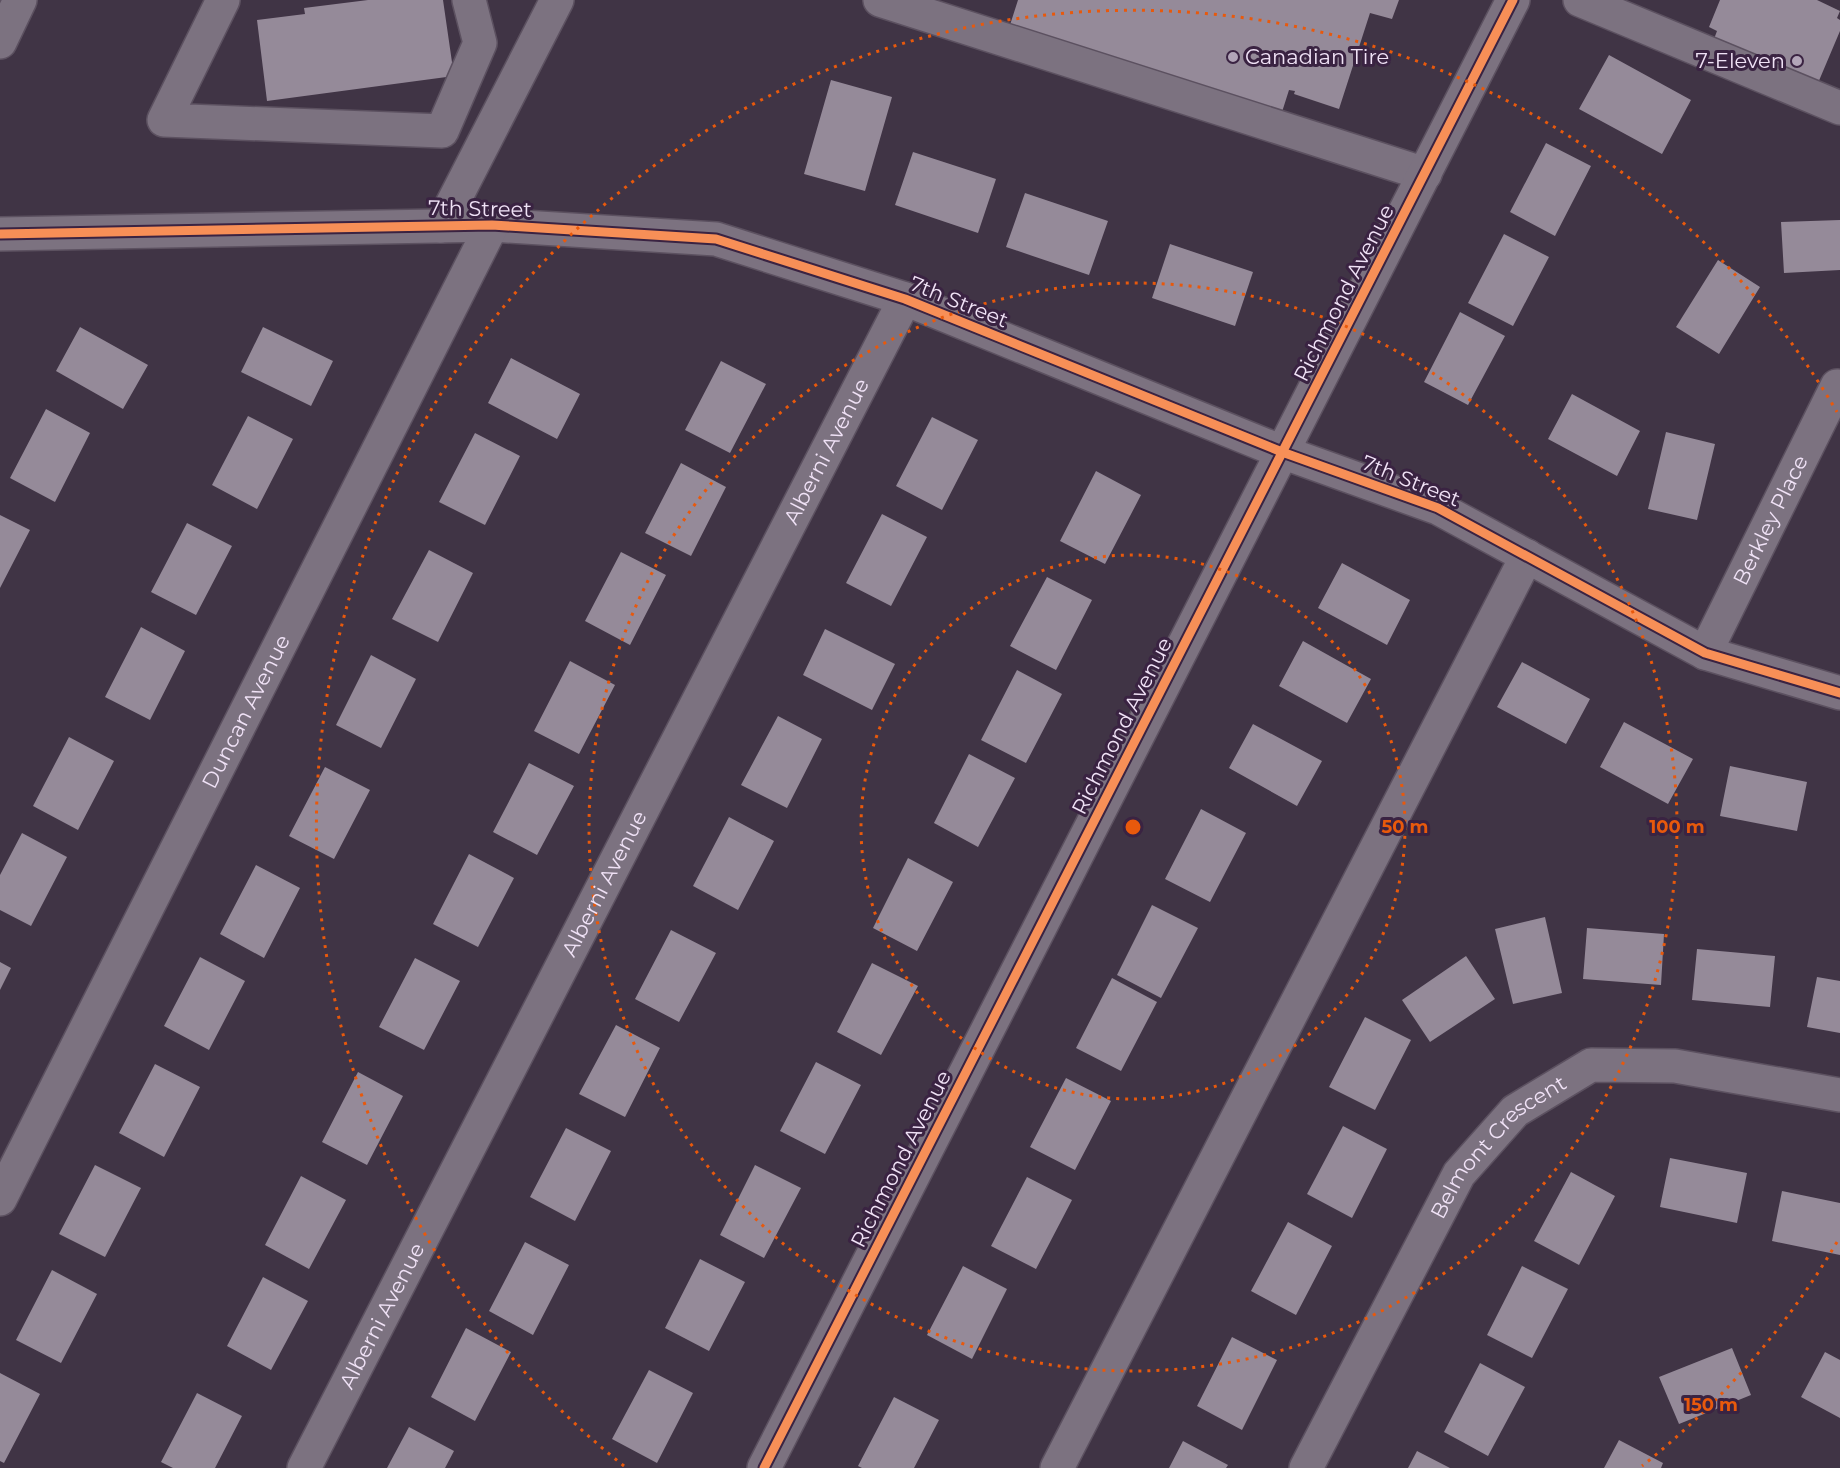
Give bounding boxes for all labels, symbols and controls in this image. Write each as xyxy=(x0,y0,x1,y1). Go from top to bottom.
place label: Canadian Tire xyxy=(1245,44,1389,69)
place label: 7-Eleven xyxy=(1696,48,1785,73)
marker: Canadian Tire xyxy=(1226,50,1240,64)
marker: 7-Eleven xyxy=(1790,54,1804,68)
street label: 7th Street xyxy=(428,195,532,222)
street label: Richmond Avenue xyxy=(1288,200,1399,385)
street label: 7th Street xyxy=(906,271,1012,333)
street label: Alberni Avenue xyxy=(778,374,874,528)
street label: 7th Street xyxy=(1358,450,1464,512)
street label: Berkley Place xyxy=(1727,451,1813,589)
street label: Duncan Avenue xyxy=(196,630,295,792)
street label: Richmond Avenue xyxy=(1066,633,1177,818)
street label: Alberni Avenue xyxy=(556,806,652,961)
text: 50 m xyxy=(1382,816,1428,838)
text: 100 m xyxy=(1649,816,1705,838)
centre of rings xyxy=(1123,817,1143,837)
street label: Richmond Avenue xyxy=(845,1066,956,1251)
street label: Belmont Crescent xyxy=(1425,1070,1571,1223)
street label: Alberni Avenue xyxy=(334,1239,430,1393)
text: 150 m xyxy=(1684,1394,1738,1416)

